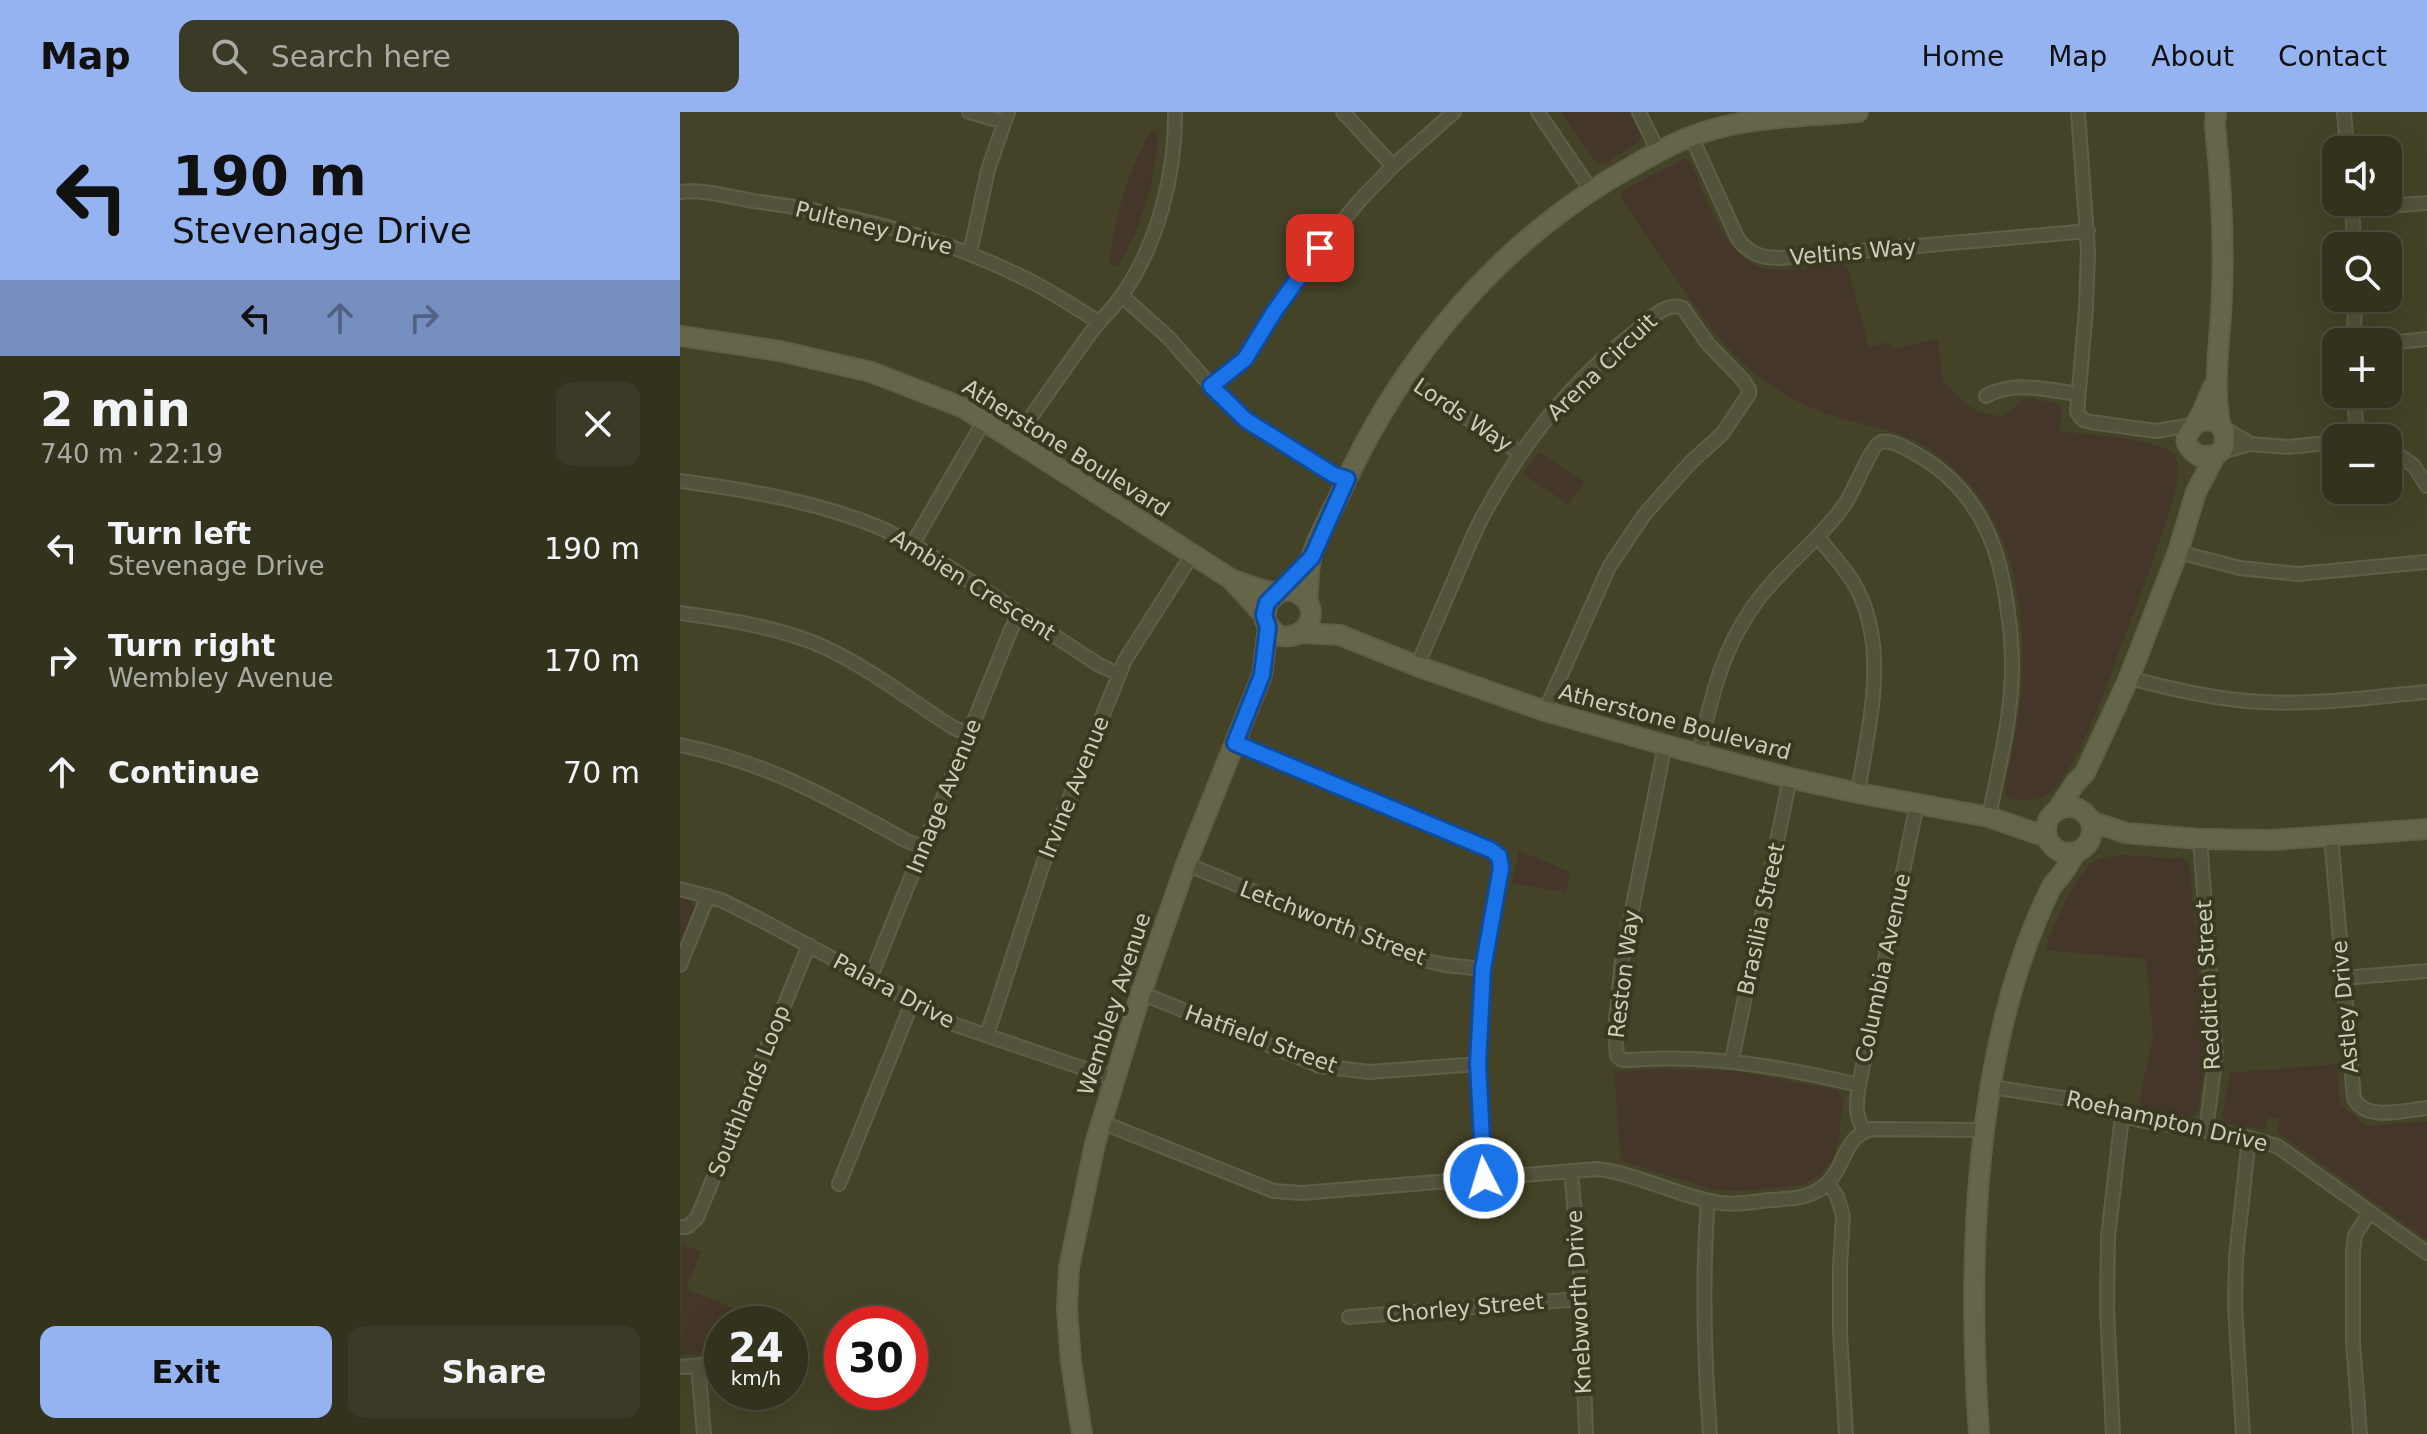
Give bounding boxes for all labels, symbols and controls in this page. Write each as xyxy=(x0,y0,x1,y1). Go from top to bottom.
search box xyxy=(179,20,739,92)
text: Map xyxy=(40,34,131,78)
icon: search xyxy=(207,34,251,78)
text: Search here xyxy=(271,39,451,74)
text: Home xyxy=(1921,40,2004,73)
text: Map xyxy=(2048,40,2107,73)
text: About xyxy=(2151,40,2234,73)
text: Contact xyxy=(2278,40,2387,73)
map controls xyxy=(2322,136,2402,504)
button: sound xyxy=(2322,136,2402,216)
text: 190 m xyxy=(172,143,367,208)
icon: left xyxy=(40,144,144,248)
street label: Pulteney Drive xyxy=(793,196,955,260)
text: Stevenage Drive xyxy=(172,210,472,251)
pin xyxy=(1286,214,1354,282)
icon: arrive xyxy=(1298,226,1342,270)
button: search xyxy=(2322,232,2402,312)
street label: Veltins Way xyxy=(1789,234,1917,270)
icon: left xyxy=(234,296,278,340)
icon: ahead xyxy=(318,296,362,340)
icon: right xyxy=(402,296,446,340)
street label: Arena Circuit xyxy=(1542,308,1662,425)
button: + xyxy=(2322,328,2402,408)
street label: Lords Way xyxy=(1409,373,1517,457)
street label: Atherstone Boulevard xyxy=(958,374,1174,522)
text: 2 min xyxy=(40,381,191,437)
button: close xyxy=(556,382,640,466)
button: − xyxy=(2322,424,2402,504)
text: 740 m · 22:19 xyxy=(40,439,223,469)
text: Turn left xyxy=(108,516,251,551)
street label: Ambien Crescent xyxy=(887,525,1060,646)
icon: left xyxy=(40,526,84,570)
text: 190 m xyxy=(544,531,640,566)
text: Stevenage Drive xyxy=(108,551,325,581)
text: Turn right xyxy=(108,628,275,663)
icon: right xyxy=(40,638,84,682)
text: 170 m xyxy=(544,643,640,678)
text: Wembley Avenue xyxy=(108,663,333,693)
street label: Atherstone Boulevard xyxy=(1556,679,1794,765)
street label: Irvine Avenue xyxy=(1034,712,1114,862)
street label: Innage Avenue xyxy=(902,715,986,877)
icon: ahead xyxy=(40,750,84,794)
text: Continue xyxy=(108,755,260,790)
text: 70 m xyxy=(563,755,640,790)
street label: Brasilia Street xyxy=(1733,840,1789,997)
street label: Columbia Avenue xyxy=(1851,871,1915,1065)
street label: Letchworth Street xyxy=(1237,876,1430,970)
street label: Redditch Street xyxy=(2191,899,2225,1071)
street label: Reston Way xyxy=(1604,908,1644,1040)
street label: Wembley Avenue xyxy=(1073,909,1155,1099)
street label: Astley Drive xyxy=(2327,939,2363,1075)
street label: Palara Drive xyxy=(829,949,959,1033)
street label: Hatfield Street xyxy=(1182,1000,1341,1078)
street label: Southlands Loop xyxy=(703,1002,795,1180)
street label: Roehampton Drive xyxy=(2064,1086,2270,1156)
position arrow xyxy=(1442,1136,1526,1220)
street label: Knebworth Drive xyxy=(1562,1209,1596,1395)
street label: Chorley Street xyxy=(1385,1289,1545,1327)
speed limit sign: 30 xyxy=(824,1306,928,1410)
text: 24 xyxy=(728,1325,784,1371)
button: Exit xyxy=(40,1326,332,1418)
button: Share xyxy=(348,1326,640,1418)
text: km/h xyxy=(731,1366,781,1390)

